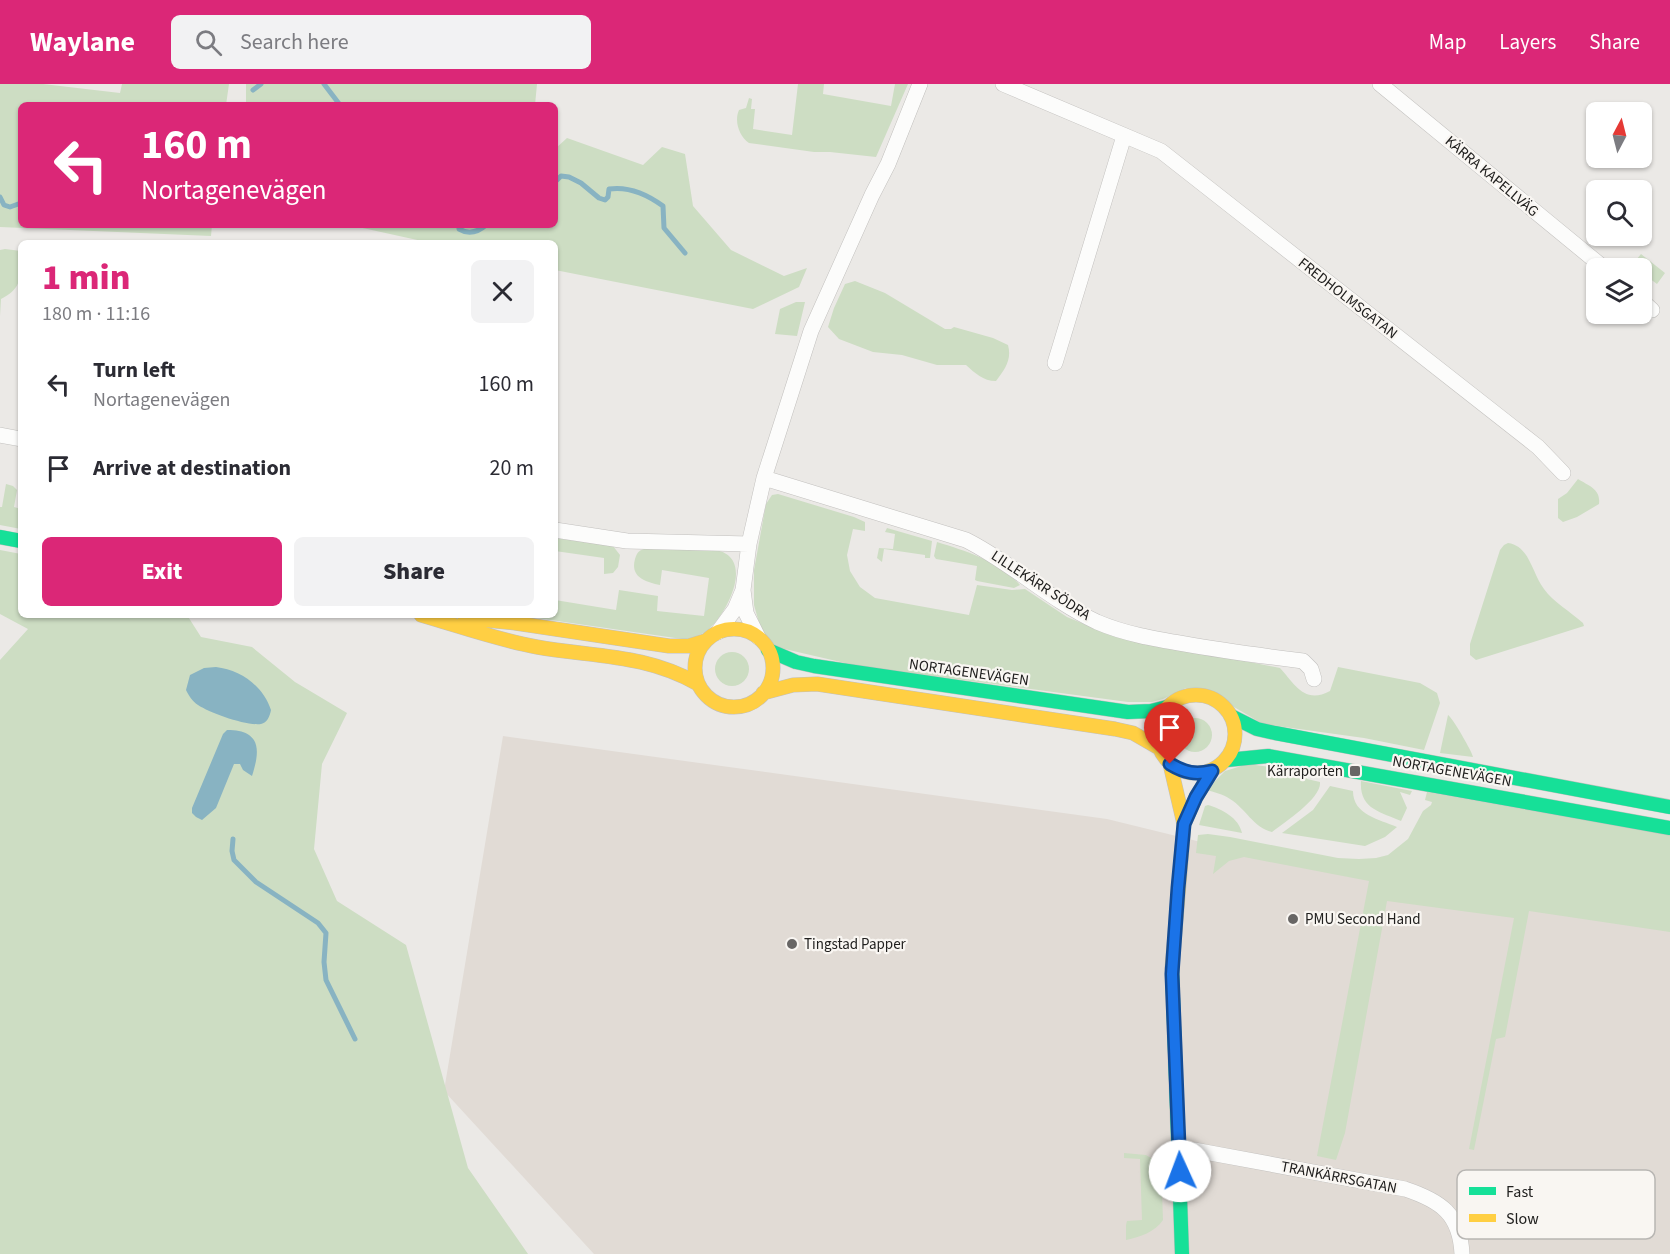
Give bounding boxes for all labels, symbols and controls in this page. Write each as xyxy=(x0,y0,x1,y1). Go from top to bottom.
search box xyxy=(171,15,591,69)
text: Waylane xyxy=(30,22,135,62)
icon: search xyxy=(192,26,225,59)
text: Search here xyxy=(240,26,349,58)
text: Map xyxy=(1429,27,1466,57)
text: Layers xyxy=(1499,27,1556,57)
text: Share xyxy=(1589,27,1640,57)
north arrow xyxy=(1586,102,1652,168)
map controls xyxy=(1586,102,1652,324)
text: 160 m xyxy=(141,115,252,175)
icon: left xyxy=(42,126,120,204)
street label: KÄRRA KAPELLVÄG xyxy=(1440,131,1543,222)
text: Nortagenevägen xyxy=(141,171,327,210)
button: search xyxy=(1586,180,1652,246)
text: 1 min xyxy=(42,252,130,303)
street label: FREDHOLMSGATAN xyxy=(1294,253,1402,344)
button: layers xyxy=(1586,258,1652,324)
button: close xyxy=(471,260,534,323)
text: 180 m · 11:16 xyxy=(42,300,150,328)
text: Turn left xyxy=(93,354,175,386)
icon: left xyxy=(42,368,75,401)
text: 160 m xyxy=(479,368,534,400)
text: Nortagenevägen xyxy=(93,386,231,414)
icon: arrive xyxy=(42,452,75,485)
text: Arrive at destination xyxy=(93,452,291,484)
text: 20 m xyxy=(489,452,534,484)
button: Exit xyxy=(42,537,282,606)
button: Share xyxy=(294,537,534,606)
street label: LILLEKÄRR SÖDRA xyxy=(987,545,1095,626)
street label: NORTAGENEVÄGEN xyxy=(908,654,1030,691)
pin xyxy=(1144,702,1195,764)
icon: arrive xyxy=(1153,711,1186,744)
street label: NORTAGENEVÄGEN xyxy=(1391,751,1513,792)
place label: Kärraporten xyxy=(1267,761,1343,782)
marker: Kärraporten xyxy=(1348,764,1362,778)
place label: PMU Second Hand xyxy=(1305,909,1421,930)
marker: PMU Second Hand xyxy=(1286,912,1300,926)
place label: Tingstad Papper xyxy=(804,934,907,955)
marker: Tingstad Papper xyxy=(785,937,799,951)
position arrow xyxy=(1148,1139,1212,1203)
street label: TRANKÄRRSGATAN xyxy=(1279,1156,1399,1199)
legend xyxy=(1457,1170,1655,1239)
text: Fast xyxy=(1506,1181,1534,1203)
text: Slow xyxy=(1506,1208,1539,1230)

